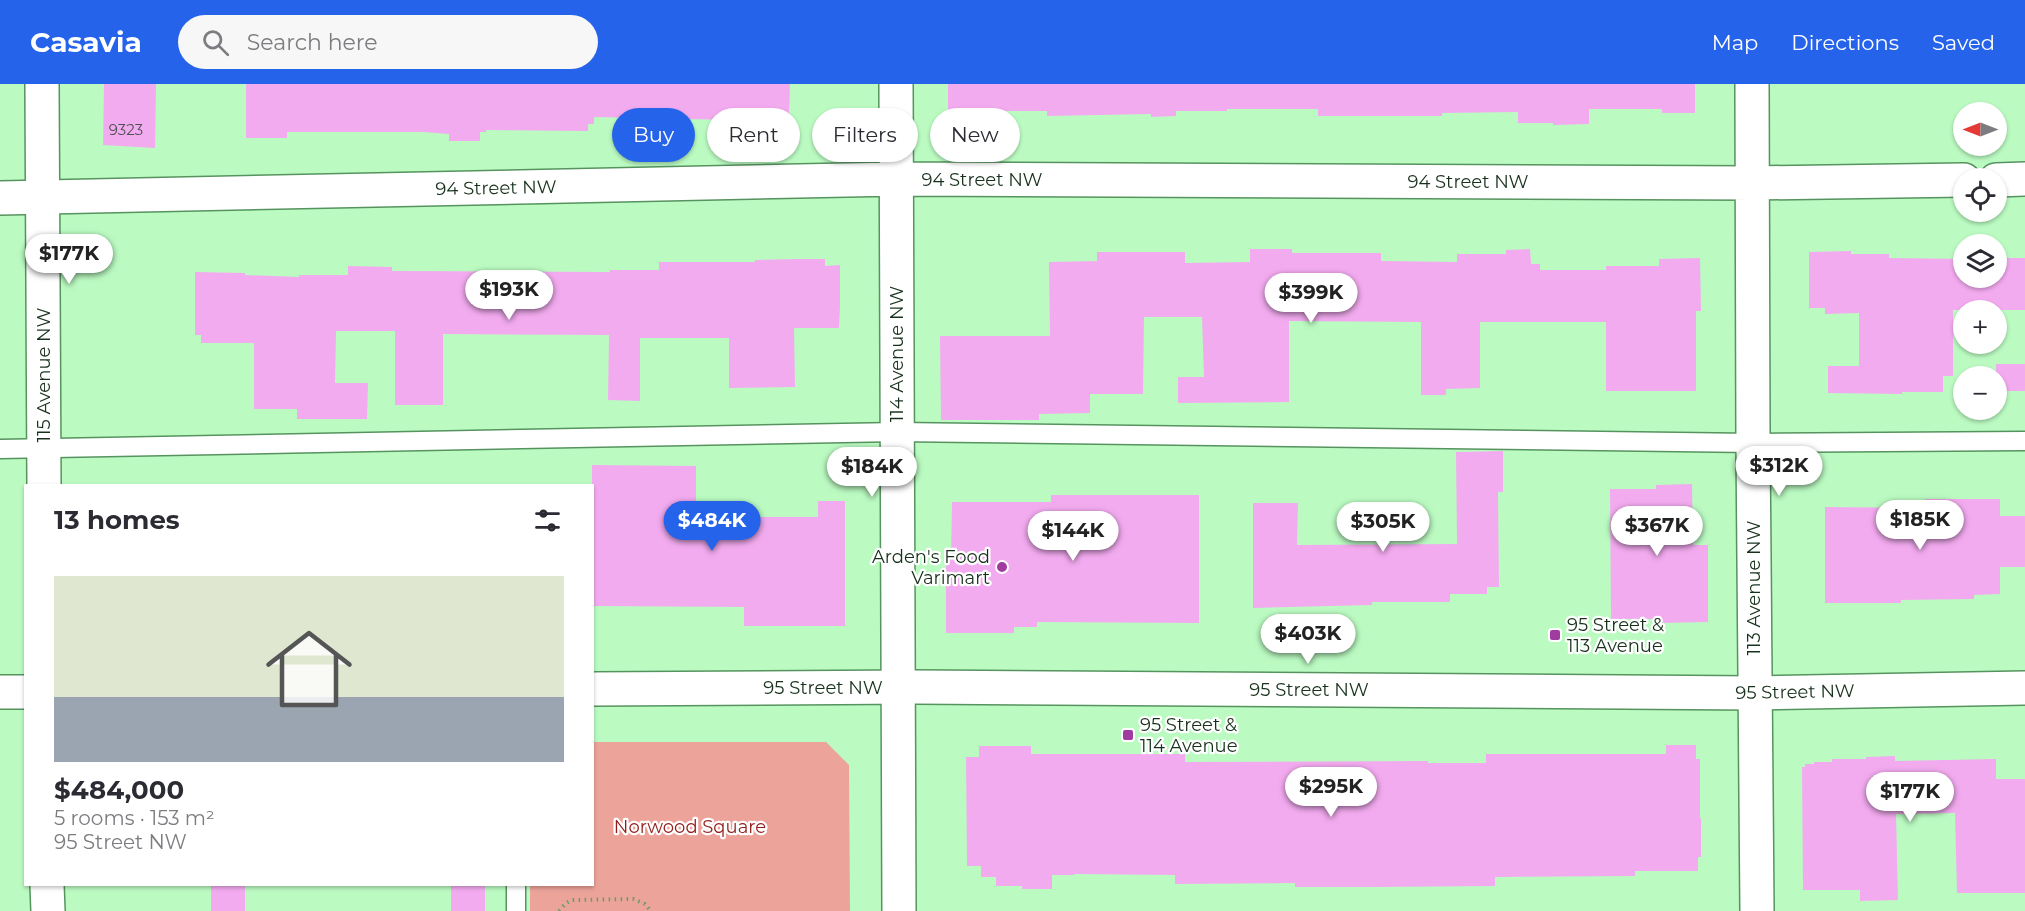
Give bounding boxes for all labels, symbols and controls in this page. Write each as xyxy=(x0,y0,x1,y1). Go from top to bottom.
search box xyxy=(178,15,598,69)
text: Casavia xyxy=(30,25,142,59)
icon: search xyxy=(199,26,232,59)
text: Search here xyxy=(247,29,378,56)
text: Map xyxy=(1712,30,1758,55)
text: Directions xyxy=(1791,30,1899,55)
text: Saved xyxy=(1932,30,1995,55)
north arrow xyxy=(1953,102,2007,156)
map controls xyxy=(1953,102,2007,420)
chip: Buy xyxy=(612,108,695,162)
chip: Rent xyxy=(707,108,800,162)
chip: Filters xyxy=(812,108,918,162)
chip: New xyxy=(930,108,1020,162)
house number: 9323 xyxy=(109,120,143,139)
button: locate xyxy=(1953,168,2007,222)
street label: 94 Street NW xyxy=(921,169,1043,191)
street label: 94 Street NW xyxy=(1407,171,1529,193)
street label: 94 Street NW xyxy=(435,176,557,200)
pin: $177K xyxy=(27,234,111,285)
button: layers xyxy=(1953,234,2007,288)
text: $177K xyxy=(39,241,99,265)
pin: $193K xyxy=(467,270,551,321)
pin: $399K xyxy=(1269,273,1353,324)
text: $193K xyxy=(479,277,539,301)
text: $399K xyxy=(1279,280,1343,304)
street label: 114 Avenue NW xyxy=(886,286,908,422)
button: + xyxy=(1953,300,2007,354)
street label: 115 Avenue NW xyxy=(33,308,55,442)
button: − xyxy=(1953,366,2007,420)
pin: $312K xyxy=(1737,446,1821,497)
pin: $184K xyxy=(830,447,914,498)
text: $312K xyxy=(1750,453,1808,477)
text: $184K xyxy=(841,454,903,478)
pin: $185K xyxy=(1878,500,1962,551)
pin: $484K xyxy=(670,501,754,552)
pin: $305K xyxy=(1341,502,1425,553)
text: 13 homes xyxy=(54,504,180,536)
icon: filters xyxy=(531,504,564,537)
pin: $367K xyxy=(1615,506,1699,557)
text: $185K xyxy=(1890,507,1950,531)
text: $484K xyxy=(678,508,746,532)
text: $305K xyxy=(1351,509,1415,533)
pin: $144K xyxy=(1031,511,1115,562)
text: $367K xyxy=(1625,513,1689,537)
text: $144K xyxy=(1042,518,1104,542)
street label: 113 Avenue NW xyxy=(1743,521,1765,655)
place label: Arden's Food Varimart xyxy=(872,546,990,589)
marker: Arden's Food Varimart xyxy=(995,560,1009,574)
pin: $403K xyxy=(1266,614,1350,665)
place label: 95 Street & 113 Avenue xyxy=(1567,614,1664,657)
icon: home xyxy=(255,615,363,723)
text: $403K xyxy=(1275,621,1341,645)
marker: 95 Street & 113 Avenue xyxy=(1548,628,1562,642)
street label: 95 Street NW xyxy=(763,677,883,699)
street label: 95 Street NW xyxy=(1249,679,1369,701)
street label: 95 Street NW xyxy=(1735,680,1855,704)
place label: 95 Street & 114 Avenue xyxy=(1140,714,1238,757)
marker: 95 Street & 114 Avenue xyxy=(1121,728,1135,742)
pin: $295K xyxy=(1289,767,1373,818)
pin: $177K xyxy=(1868,772,1952,823)
text: $484,000 xyxy=(54,774,184,806)
text: $295K xyxy=(1299,774,1363,798)
text: $177K xyxy=(1880,779,1940,803)
text: 5 rooms · 153 m² xyxy=(54,806,215,830)
park label: Norwood Square xyxy=(614,816,766,838)
text: 95 Street NW xyxy=(54,830,187,854)

